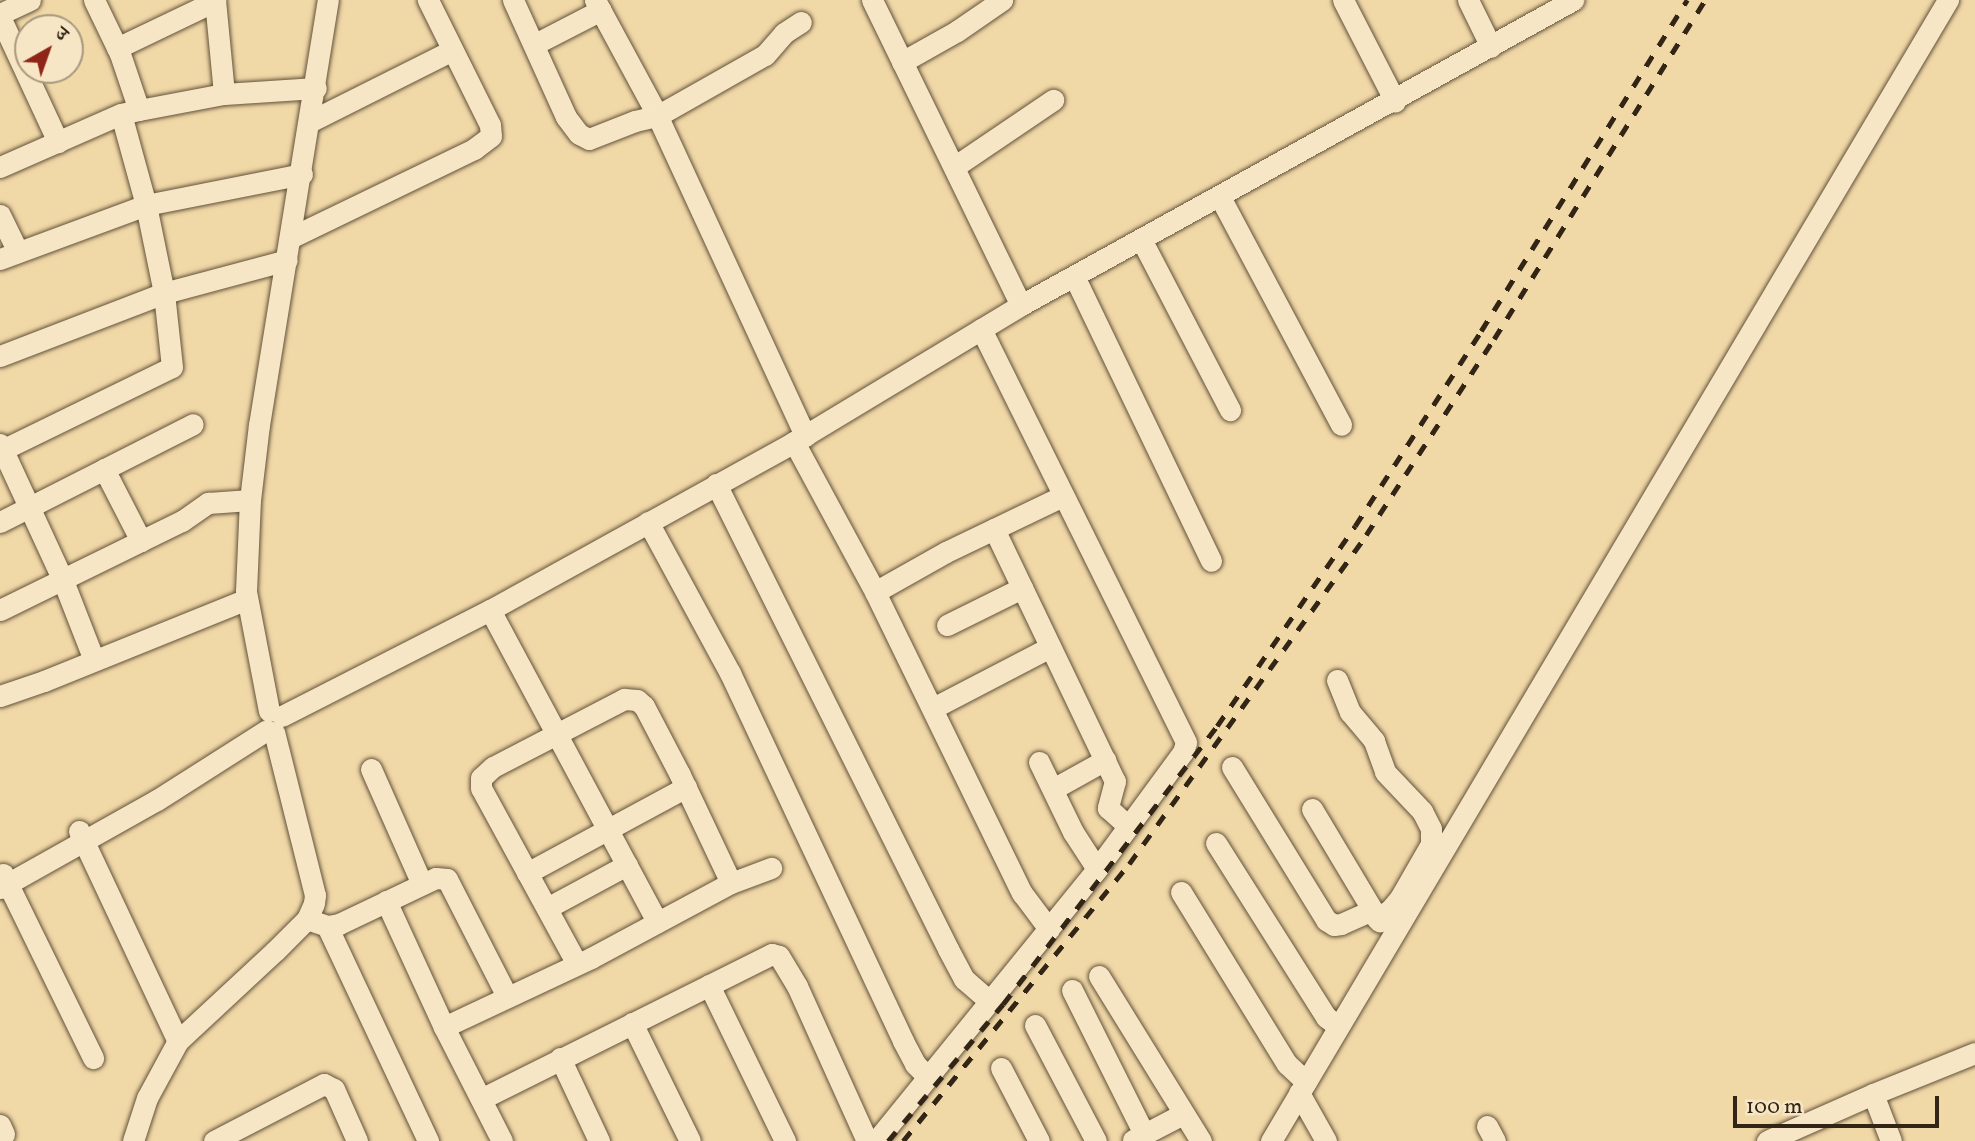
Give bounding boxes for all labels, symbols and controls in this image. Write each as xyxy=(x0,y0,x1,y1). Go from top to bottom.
north arrow xyxy=(14,14,84,84)
text: उ xyxy=(49,21,73,48)
scale bar xyxy=(1737,1082,1944,1126)
text: 100 m xyxy=(1746,1093,1803,1122)

